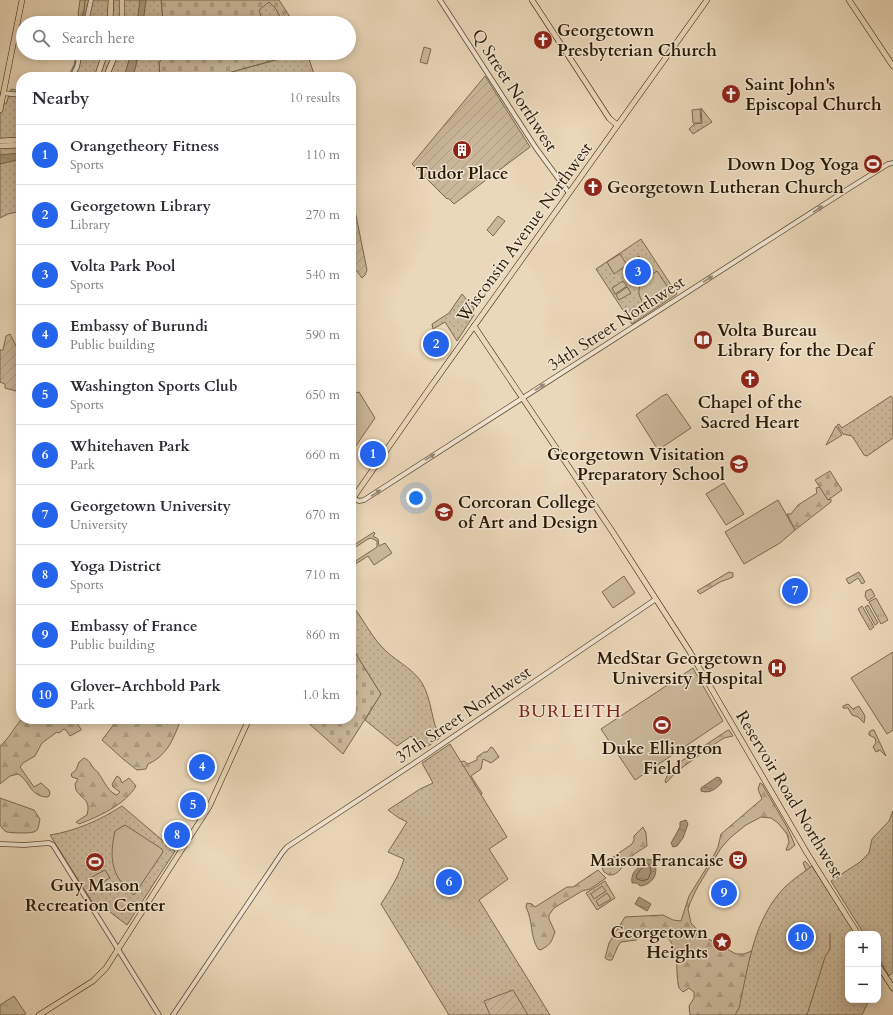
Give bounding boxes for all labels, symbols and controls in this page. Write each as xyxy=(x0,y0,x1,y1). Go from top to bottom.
search box xyxy=(16,16,356,60)
place label: Georgetown Presbyterian Church xyxy=(557,19,717,62)
street label: Q Street Northwest xyxy=(466,25,563,156)
icon: search xyxy=(30,27,52,49)
text: Search here xyxy=(62,28,135,48)
church icon: Georgetown Presbyterian Church xyxy=(532,29,554,51)
place label: Saint John's Episcopal Church xyxy=(745,73,882,116)
church icon: Saint John's Episcopal Church xyxy=(720,83,742,105)
text: Nearby xyxy=(32,87,89,110)
text: 10 results xyxy=(289,89,340,107)
text: Orangetheory Fitness xyxy=(70,136,219,156)
street label: Wisconsin Avenue Northwest xyxy=(451,137,598,328)
building icon: Tudor Place xyxy=(451,139,473,161)
text: 1 xyxy=(42,146,48,164)
text: 110 m xyxy=(306,146,340,164)
place label: Down Dog Yoga xyxy=(727,153,860,176)
sports icon: Down Dog Yoga xyxy=(862,153,884,175)
text: Sports xyxy=(70,156,104,174)
place label: Tudor Place xyxy=(415,162,509,185)
church icon: Georgetown Lutheran Church xyxy=(582,176,604,198)
place label: Georgetown Lutheran Church xyxy=(607,176,844,199)
text: Georgetown Library xyxy=(70,196,211,216)
one-way arrow xyxy=(812,205,823,213)
text: 2 xyxy=(42,206,48,224)
text: 270 m xyxy=(306,206,340,224)
text: Library xyxy=(70,216,110,234)
text: Volta Park Pool xyxy=(70,256,176,276)
pin: 3 xyxy=(625,257,651,287)
text: 3 xyxy=(42,266,48,284)
text: 540 m xyxy=(306,266,340,284)
street label: 34th Street Northwest xyxy=(544,271,688,375)
one-way arrow xyxy=(703,275,713,283)
text: Sports xyxy=(70,276,104,294)
text: Embassy of Burundi xyxy=(70,316,208,336)
place label: Volta Bureau Library for the Deaf xyxy=(717,319,876,362)
text: 4 xyxy=(42,326,48,344)
text: 590 m xyxy=(306,326,340,344)
pin: 2 xyxy=(423,329,449,359)
library icon: Volta Bureau Library for the Deaf xyxy=(692,329,714,351)
text: Public building xyxy=(70,336,155,354)
church icon: Chapel of the Sacred Heart xyxy=(739,368,761,390)
text: Washington Sports Club xyxy=(70,376,238,396)
one-way arrow xyxy=(534,383,545,391)
text: 5 xyxy=(42,386,48,404)
text: 650 m xyxy=(306,386,340,404)
place label: Chapel of the Sacred Heart xyxy=(698,391,802,434)
text: Sports xyxy=(70,396,104,414)
text: Whitehaven Park xyxy=(70,436,190,456)
pin: 1 xyxy=(360,439,386,469)
place label: Georgetown Visitation Preparatory School xyxy=(547,443,725,486)
text: 6 xyxy=(42,446,48,464)
text: 660 m xyxy=(306,446,340,464)
one-way arrow xyxy=(425,453,435,461)
school or university icon: Georgetown Visitation Preparatory School xyxy=(728,453,750,475)
text: Park xyxy=(70,456,95,474)
your location xyxy=(406,488,426,508)
one-way arrow xyxy=(370,489,381,496)
place label: Corcoran College of Art and Design xyxy=(458,491,598,534)
text: Georgetown University xyxy=(70,496,231,516)
school or university icon: Corcoran College of Art and Design xyxy=(433,501,455,523)
text: 7 xyxy=(42,506,48,524)
text: 670 m xyxy=(306,506,340,524)
text: University xyxy=(70,516,128,534)
text: Yoga District xyxy=(70,556,161,576)
text: 8 xyxy=(42,566,48,584)
text: 710 m xyxy=(306,566,340,584)
text: Sports xyxy=(70,576,104,594)
pin: 7 xyxy=(782,576,808,606)
text: Embassy of France xyxy=(70,616,197,636)
text: 9 xyxy=(42,626,48,644)
text: 860 m xyxy=(306,626,340,644)
text: Public building xyxy=(70,636,155,654)
place label: MedStar Georgetown University Hospital xyxy=(597,647,763,690)
hospital icon: MedStar Georgetown University Hospital xyxy=(766,657,788,679)
street label: 37th Street Northwest xyxy=(391,660,536,768)
text: Glover-Archbold Park xyxy=(70,676,221,696)
text: 10 xyxy=(38,686,52,704)
text: 1.0 km xyxy=(302,686,340,704)
text: Park xyxy=(70,696,95,714)
district label: BURLEITH xyxy=(518,699,622,724)
street label: Reservoir Road Northwest xyxy=(730,706,849,883)
sports icon: Duke Ellington Field xyxy=(651,714,673,736)
place label: Duke Ellington Field xyxy=(602,737,722,780)
pin: 4 xyxy=(189,752,215,782)
pin: 5 xyxy=(180,790,206,820)
pin: 8 xyxy=(164,820,190,850)
place label: Maison Francaise xyxy=(590,849,724,872)
theatre icon: Maison Francaise xyxy=(727,849,749,871)
sports icon: Guy Mason Recreation Center xyxy=(84,851,106,873)
pin: 6 xyxy=(436,867,462,897)
place label: Guy Mason Recreation Center xyxy=(25,874,165,917)
pin: 9 xyxy=(711,878,737,908)
place label: Georgetown Heights xyxy=(611,921,708,964)
pin: 10 xyxy=(788,922,814,952)
place icon: Georgetown Heights xyxy=(711,931,733,953)
map controls xyxy=(845,931,881,1003)
button: + xyxy=(845,931,881,967)
button: − xyxy=(845,967,881,1003)

